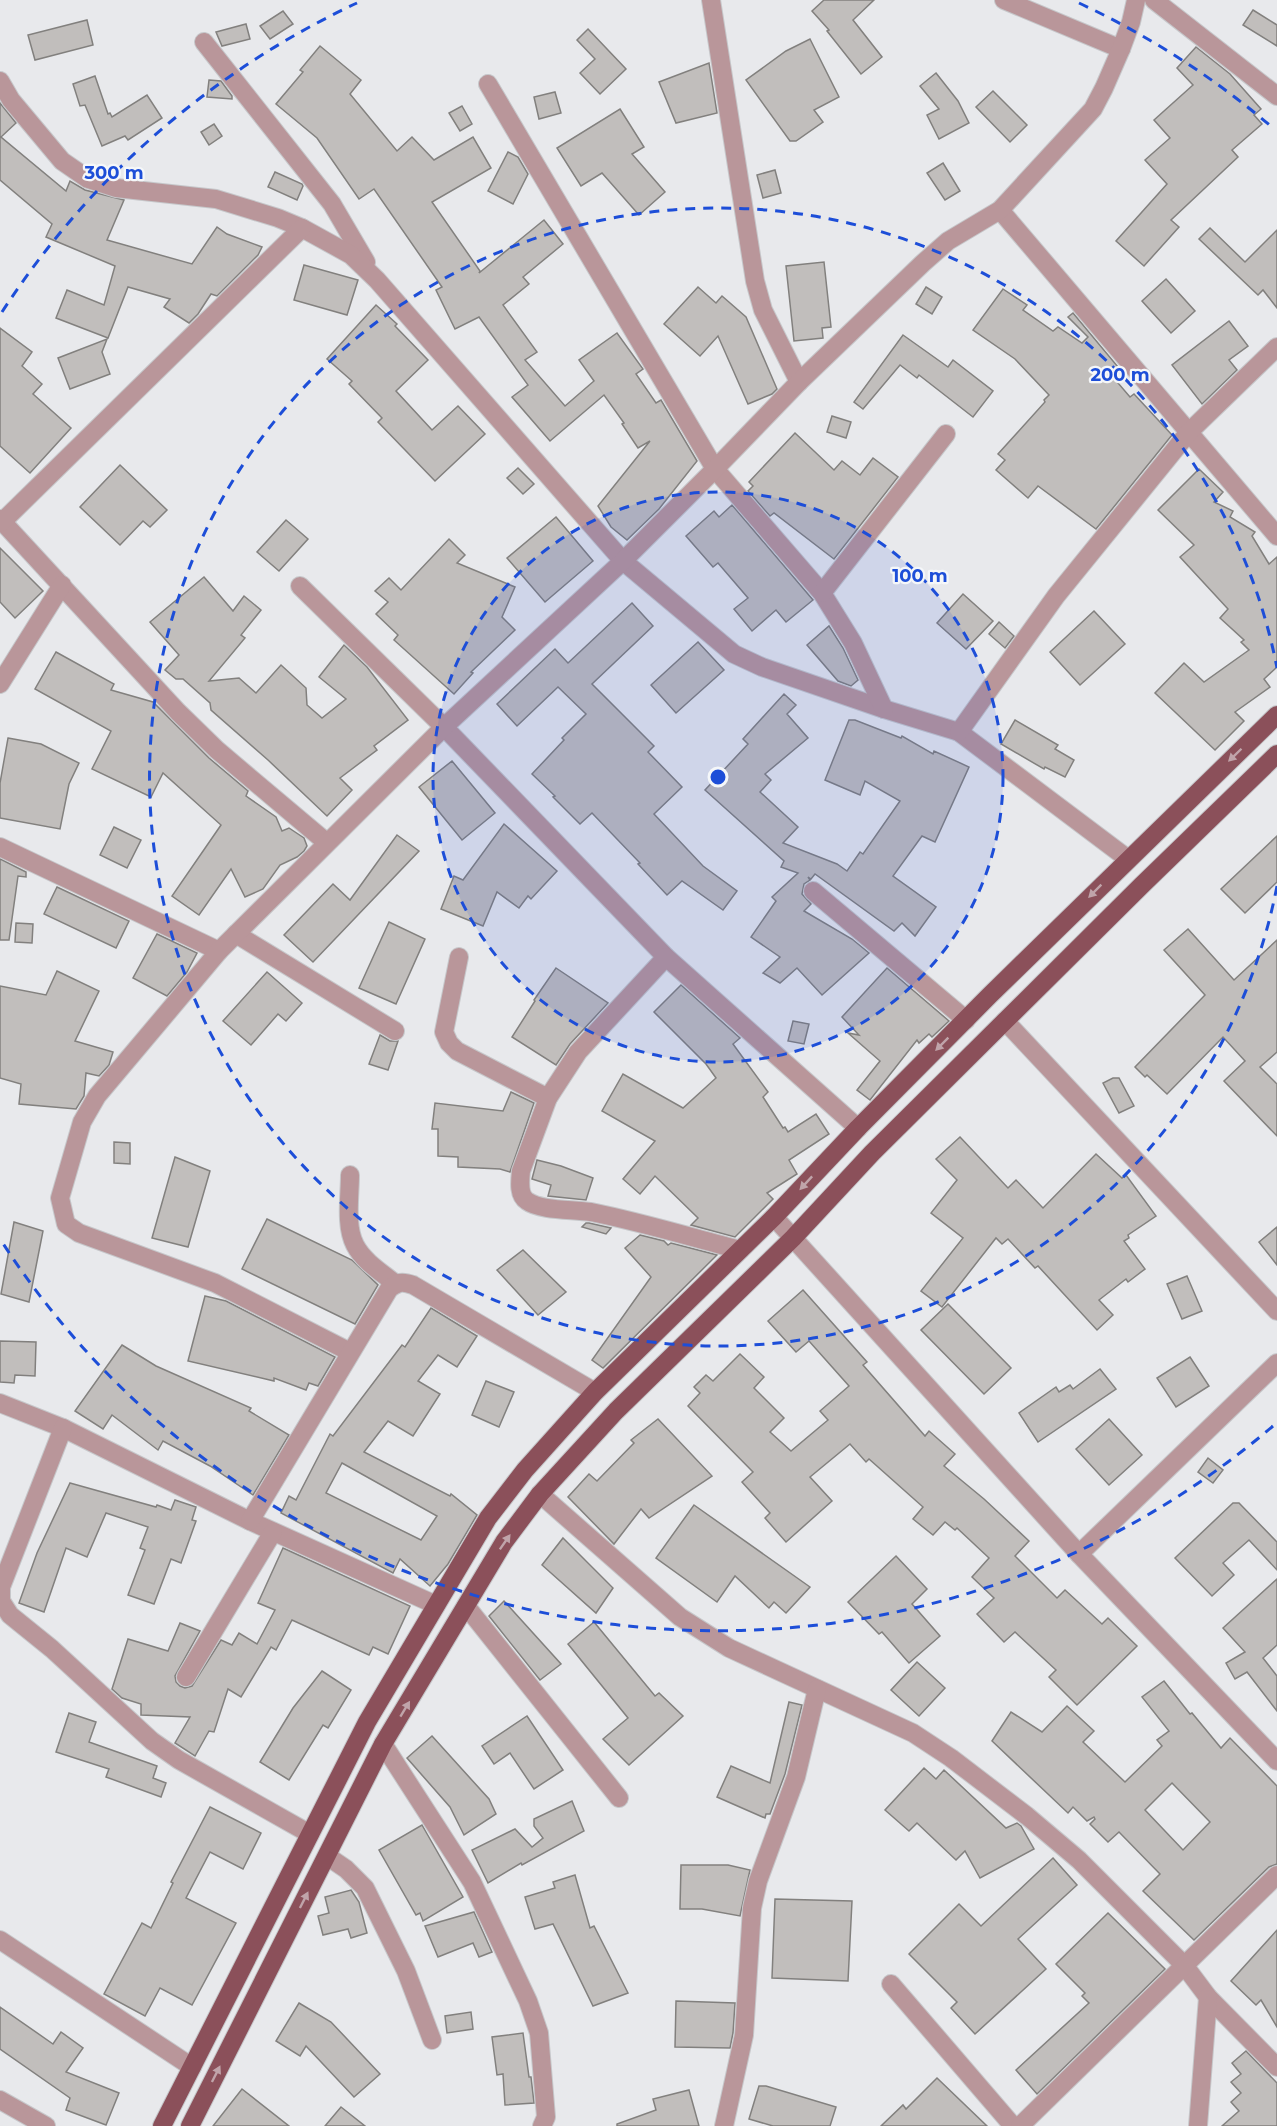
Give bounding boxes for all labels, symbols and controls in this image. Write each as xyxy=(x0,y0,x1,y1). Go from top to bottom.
text: 300 m xyxy=(83,162,144,184)
text: 200 m xyxy=(1090,364,1150,386)
text: 100 m xyxy=(892,565,948,587)
one-way arrow xyxy=(1228,748,1242,762)
centre of rings xyxy=(708,767,728,787)
one-way arrow xyxy=(1089,884,1103,898)
one-way arrow xyxy=(935,1036,949,1051)
one-way arrow xyxy=(799,1176,813,1191)
one-way arrow xyxy=(499,1534,511,1550)
one-way arrow xyxy=(399,1701,410,1717)
one-way arrow xyxy=(299,1891,309,1909)
one-way arrow xyxy=(211,2065,221,2082)

